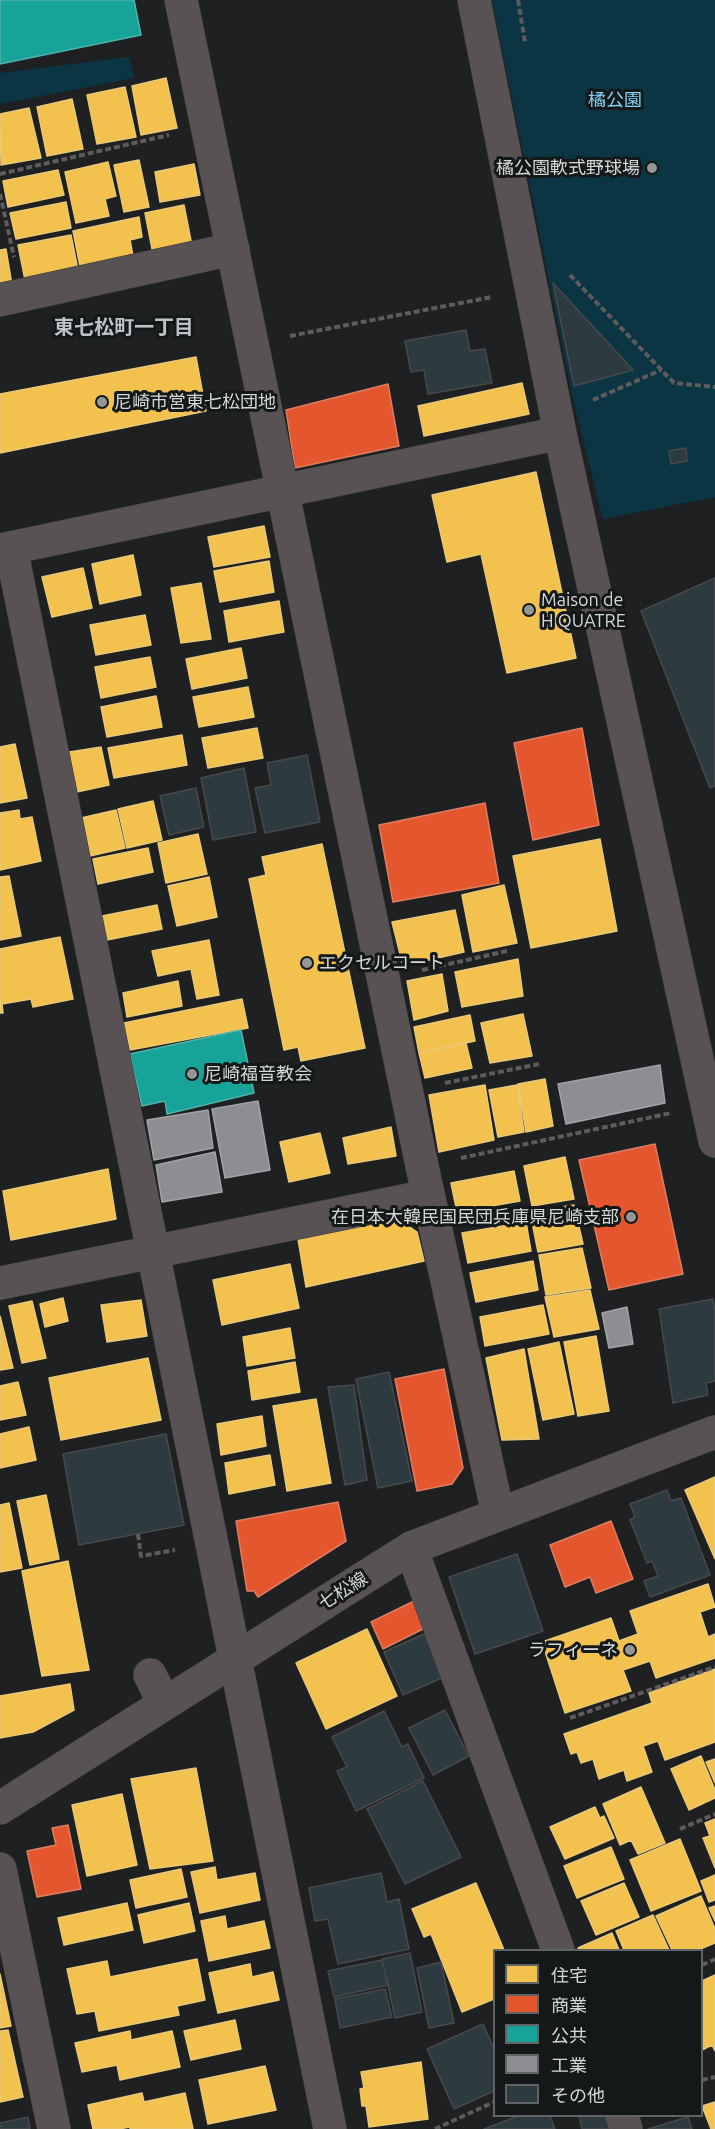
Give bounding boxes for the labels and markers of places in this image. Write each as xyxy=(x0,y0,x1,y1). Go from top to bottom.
place label: 橘公園軟式野球場 xyxy=(496,157,640,179)
marker: 橘公園軟式野球場 xyxy=(645,161,659,175)
place label: 尼崎市営東七松団地 xyxy=(114,391,276,413)
marker: 尼崎市営東七松団地 xyxy=(95,395,109,409)
place label: Maison de H QUATRE xyxy=(541,589,626,632)
marker: Maison de H QUATRE xyxy=(522,603,536,617)
place label: エクセルコート xyxy=(319,952,445,974)
marker: エクセルコート xyxy=(300,956,314,970)
place label: 尼崎福音教会 xyxy=(204,1063,312,1085)
marker: 尼崎福音教会 xyxy=(185,1067,199,1081)
place label: 在日本大韓民国民団兵庫県尼崎支部 xyxy=(331,1206,619,1228)
marker: 在日本大韓民国民団兵庫県尼崎支部 xyxy=(624,1210,638,1224)
place label: ラフィーネ xyxy=(528,1639,618,1661)
marker: ラフィーネ xyxy=(623,1643,637,1657)

